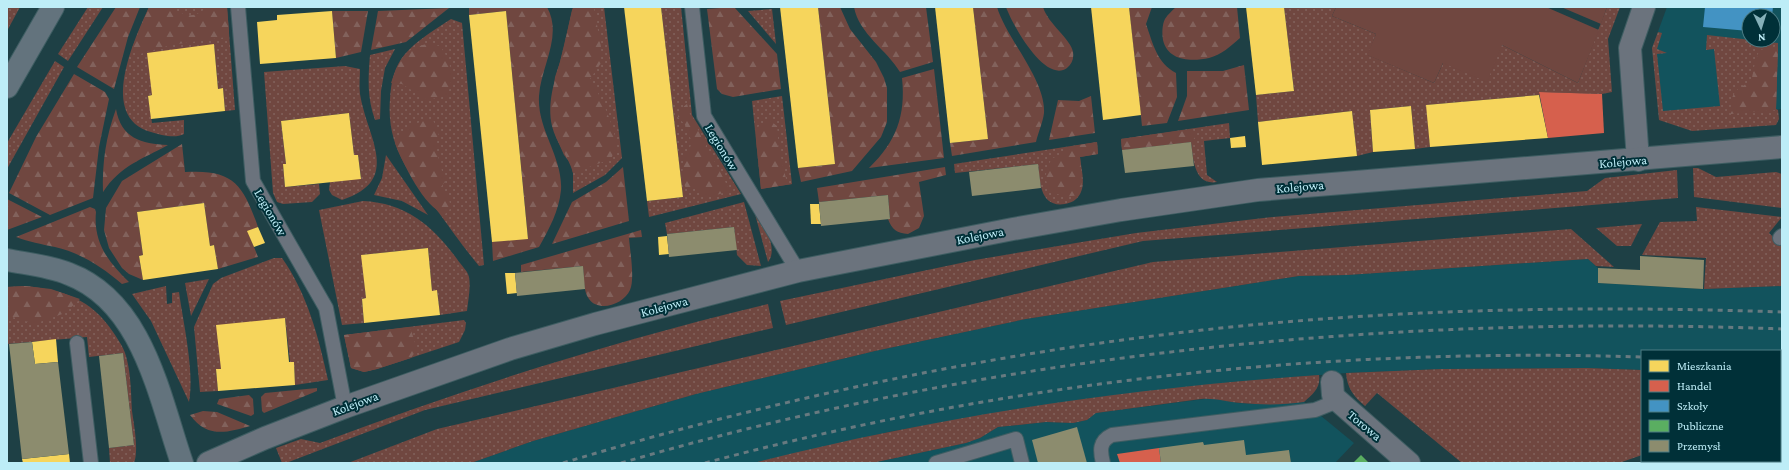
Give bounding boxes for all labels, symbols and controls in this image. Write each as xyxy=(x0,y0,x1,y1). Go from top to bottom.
north arrow xyxy=(1741,8,1781,48)
text: N xyxy=(1757,32,1766,44)
street label: Legionów xyxy=(702,121,741,173)
street label: Kolejowa xyxy=(1598,152,1648,172)
street label: Kolejowa xyxy=(1275,177,1325,197)
street label: Legionów xyxy=(251,186,290,239)
street label: Kolejowa xyxy=(955,224,1005,248)
street label: Kolejowa xyxy=(639,293,690,321)
legend xyxy=(1641,350,1781,462)
text: Mieszkania xyxy=(1677,359,1732,373)
text: Handel xyxy=(1677,379,1712,393)
street label: Kolejowa xyxy=(330,388,381,420)
text: Szkoły xyxy=(1677,399,1709,413)
street label: Torowa xyxy=(1345,407,1385,444)
text: Publiczne xyxy=(1677,419,1724,433)
text: Przemysł xyxy=(1677,439,1721,453)

